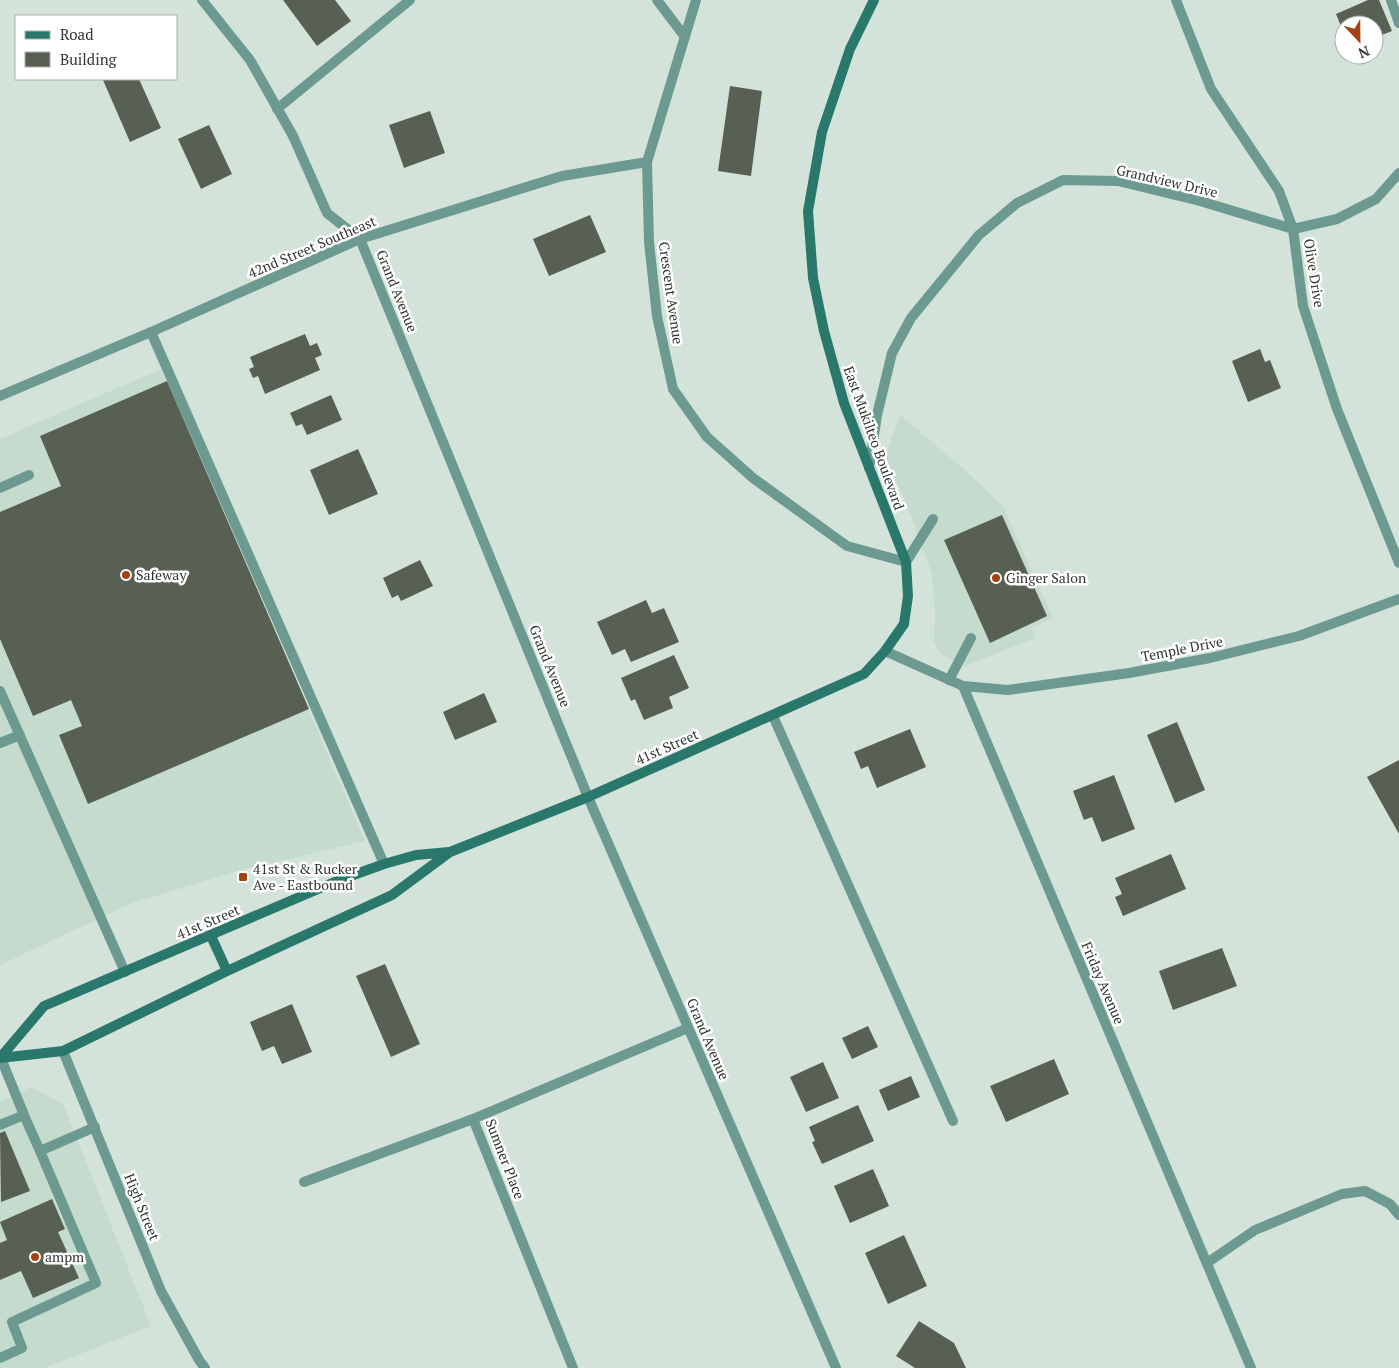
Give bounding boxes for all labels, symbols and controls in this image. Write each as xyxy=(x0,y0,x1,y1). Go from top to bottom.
legend xyxy=(15,15,178,80)
north arrow xyxy=(1334,15,1384,65)
text: Road xyxy=(60,24,93,44)
text: N xyxy=(1355,42,1373,63)
text: Building xyxy=(60,49,118,69)
street label: Grandview Drive xyxy=(1115,160,1220,201)
street label: 42nd Street Southeast xyxy=(245,211,379,282)
street label: Olive Drive xyxy=(1300,237,1329,309)
street label: Crescent Avenue xyxy=(655,240,688,345)
street label: Grand Avenue xyxy=(372,247,423,335)
street label: East Mukilteo Boulevard xyxy=(840,363,909,513)
place label: Safeway xyxy=(136,565,187,584)
place label: Ginger Salon xyxy=(1006,568,1087,587)
marker: Safeway xyxy=(120,569,132,581)
marker: Ginger Salon xyxy=(990,572,1002,584)
street label: Grand Avenue xyxy=(525,622,576,710)
street label: Temple Drive xyxy=(1139,631,1224,666)
street label: 41st Street xyxy=(632,724,702,769)
place label: 41st St & Rucker Ave - Eastbound xyxy=(253,859,358,894)
marker: 41st St & Rucker Ave - Eastbound xyxy=(237,871,249,883)
street label: 41st Street xyxy=(173,899,243,943)
street label: Friday Avenue xyxy=(1078,939,1129,1027)
street label: Grand Avenue xyxy=(683,995,734,1083)
street label: Sumner Place xyxy=(481,1116,530,1202)
street label: High Street xyxy=(120,1170,165,1244)
place label: ampm xyxy=(45,1247,84,1266)
marker: ampm xyxy=(29,1251,41,1263)

